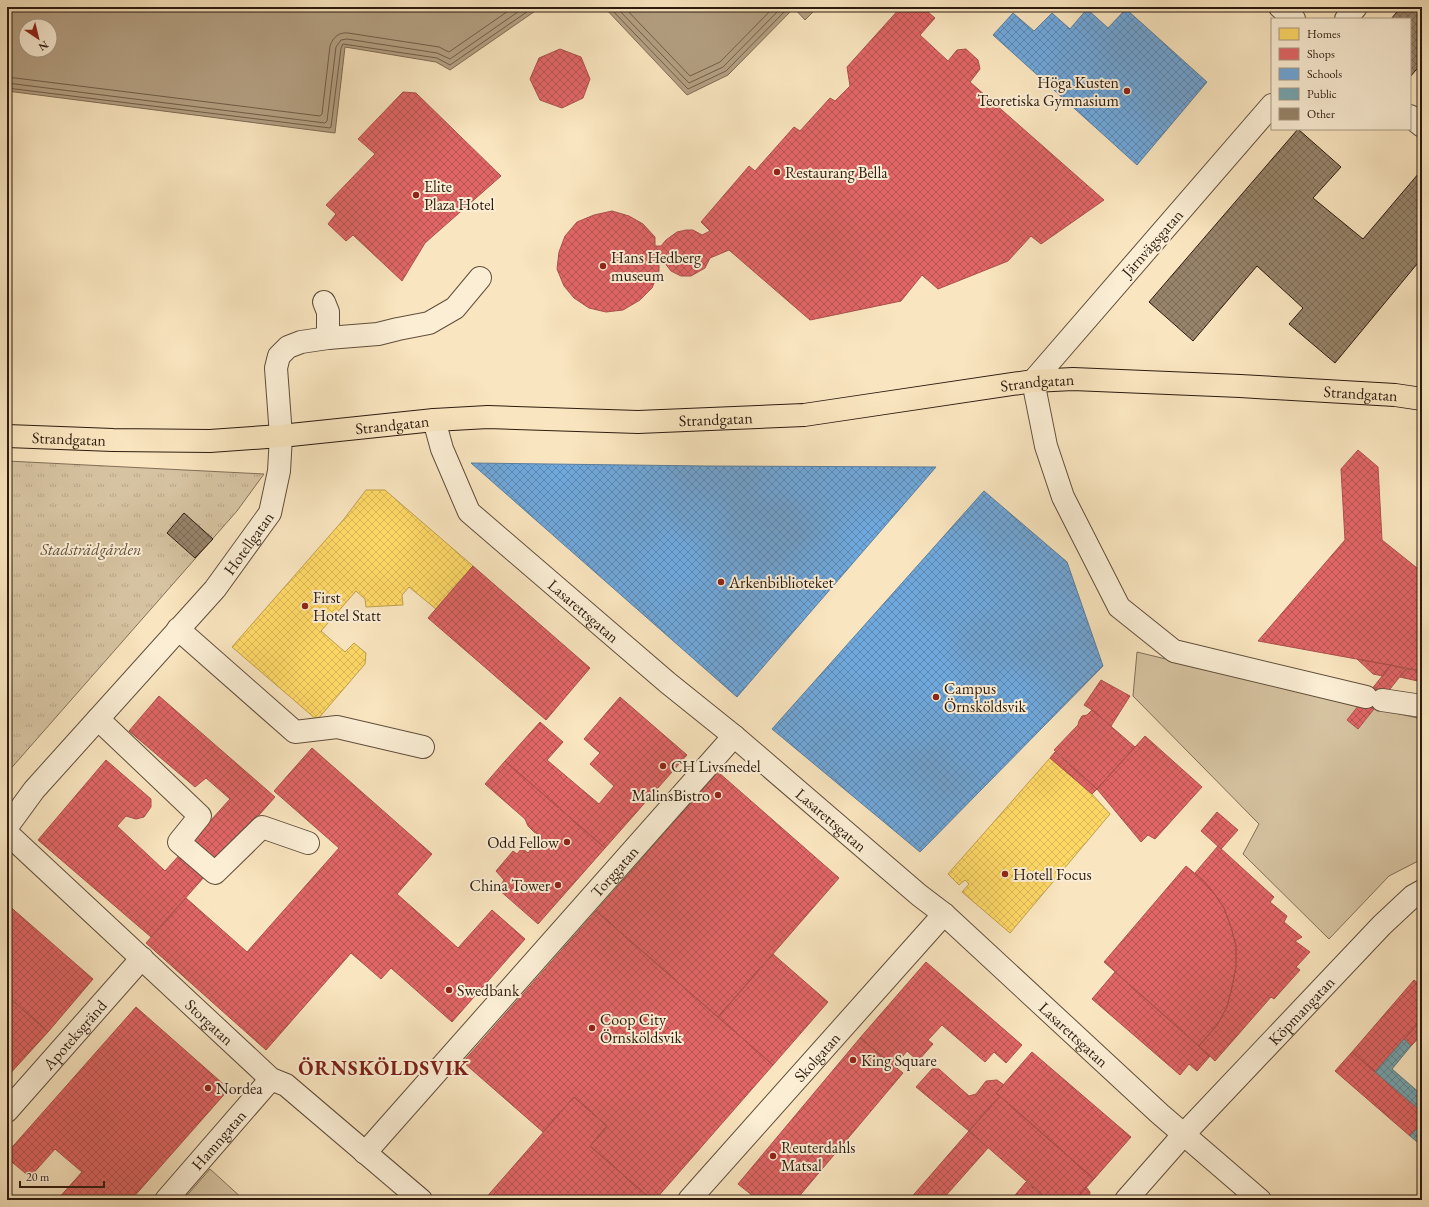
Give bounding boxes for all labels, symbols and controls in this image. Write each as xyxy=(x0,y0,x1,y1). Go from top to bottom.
north arrow xyxy=(18,18,58,58)
legend xyxy=(1271,18,1411,130)
text: Homes xyxy=(1307,26,1341,42)
text: N xyxy=(36,38,51,55)
text: Shops xyxy=(1307,46,1335,62)
text: Schools xyxy=(1307,66,1342,82)
place label: Höga Kusten Teoretiska Gymnasium xyxy=(977,72,1120,111)
marker: Höga Kusten Teoretiska Gymnasium xyxy=(1122,86,1132,96)
text: Public xyxy=(1307,86,1337,102)
text: Other xyxy=(1307,106,1335,122)
place label: Restaurang Bella xyxy=(785,162,888,183)
marker: Restaurang Bella xyxy=(772,167,782,177)
place label: Elite Plaza Hotel xyxy=(424,176,494,215)
marker: Elite Plaza Hotel xyxy=(411,190,421,200)
street label: Järnvägsgatan xyxy=(1116,204,1188,283)
place label: Hans Hedberg museum xyxy=(611,247,702,286)
marker: Hans Hedberg museum xyxy=(598,261,608,271)
street label: Strandgatan xyxy=(999,369,1075,397)
street label: Strandgatan xyxy=(1323,381,1399,406)
street label: Strandgatan xyxy=(678,407,754,431)
street label: Strandgatan xyxy=(354,411,431,439)
street label: Strandgatan xyxy=(32,427,107,451)
street label: Hotellgatan xyxy=(219,507,279,579)
park label: Stadsträdgården xyxy=(40,539,141,560)
place label: Arkenbiblioteket xyxy=(728,572,833,593)
street label: Lasarettsgatan xyxy=(544,575,624,648)
marker: Arkenbiblioteket xyxy=(716,577,726,587)
place label: First Hotel Statt xyxy=(313,587,381,626)
marker: First Hotel Statt xyxy=(300,601,310,611)
place label: Campus Örnsköldsvik xyxy=(944,678,1026,717)
marker: Campus Örnsköldsvik xyxy=(931,692,941,702)
place label: CH Livsmedel xyxy=(671,756,761,777)
marker: CH Livsmedel xyxy=(658,761,668,771)
street label: Lasarettsgatan xyxy=(791,784,871,857)
place label: MalinsBistro xyxy=(631,785,710,806)
marker: MalinsBistro xyxy=(713,790,723,800)
place label: Odd Fellow xyxy=(487,832,560,853)
marker: Odd Fellow xyxy=(562,837,572,847)
street label: Torggatan xyxy=(586,841,643,902)
place label: Hotell Focus xyxy=(1013,864,1092,885)
marker: Hotell Focus xyxy=(1000,869,1010,879)
place label: China Tower xyxy=(470,875,551,896)
marker: China Tower xyxy=(553,880,563,890)
street label: Köpmangatan xyxy=(1264,971,1340,1050)
place label: Swedbank xyxy=(457,980,520,1001)
marker: Swedbank xyxy=(444,985,454,995)
street label: Storgatan xyxy=(181,994,238,1050)
street label: Apoteksgränd xyxy=(38,995,112,1075)
street label: Lasarettsgatan xyxy=(1034,997,1113,1072)
place label: Coop City Örnsköldsvik xyxy=(600,1009,682,1048)
marker: Coop City Örnsköldsvik xyxy=(587,1023,597,1033)
street label: Skolgatan xyxy=(789,1027,845,1086)
place label: King Square xyxy=(861,1050,937,1071)
district label: ÖRNSKÖLDSVIK xyxy=(298,1055,470,1081)
marker: King Square xyxy=(848,1055,858,1065)
place label: Nordea xyxy=(216,1078,263,1099)
marker: Nordea xyxy=(203,1083,213,1093)
street label: Hamngatan xyxy=(187,1105,251,1175)
place label: Reuterdahls Matsal xyxy=(781,1137,855,1176)
marker: Reuterdahls Matsal xyxy=(768,1151,778,1161)
scale bar xyxy=(20,1163,104,1189)
text: 20 m xyxy=(26,1169,50,1185)

